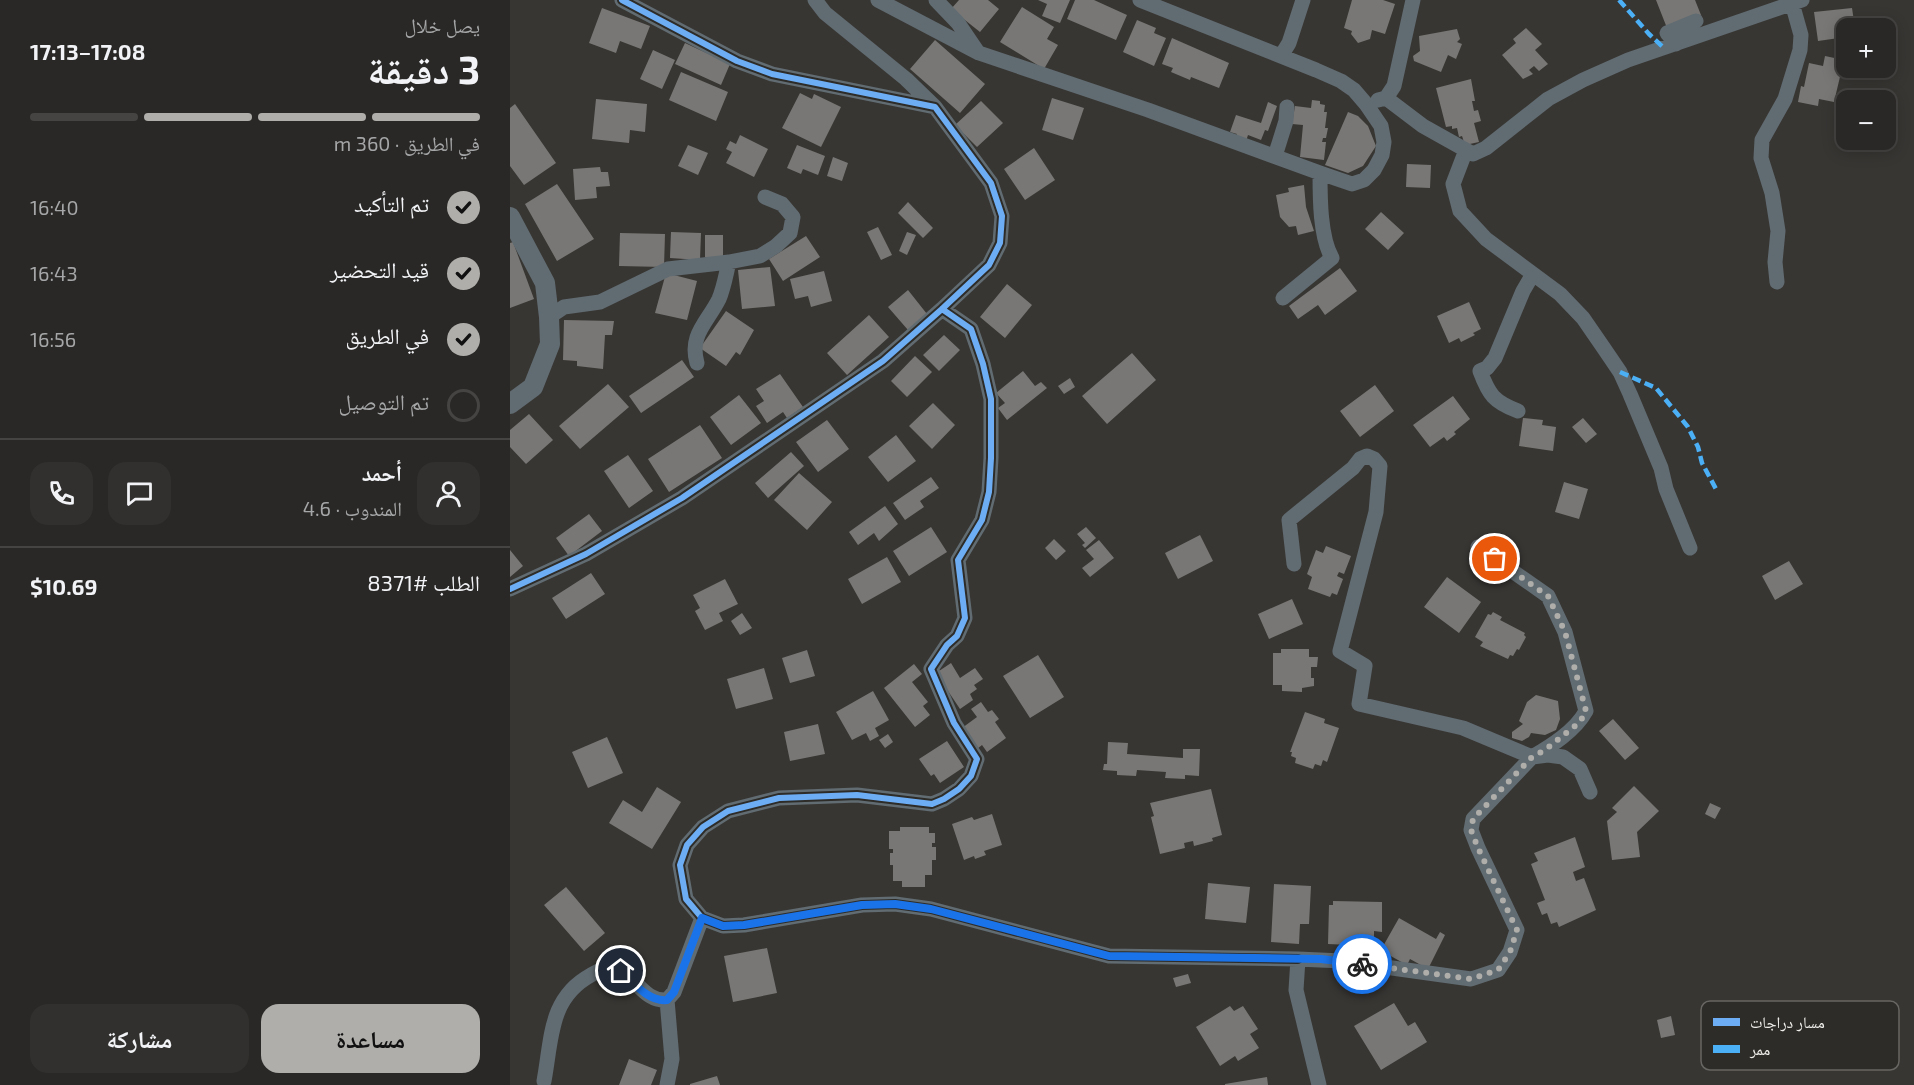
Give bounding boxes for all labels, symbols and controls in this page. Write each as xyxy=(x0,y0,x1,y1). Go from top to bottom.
text: يصل خلال xyxy=(404,13,480,37)
map controls xyxy=(1836,18,1896,150)
button: + xyxy=(1836,18,1896,78)
text: 17:08–17:13 xyxy=(30,38,145,64)
text: 3 دقيقة xyxy=(368,45,480,92)
button: − xyxy=(1836,90,1896,150)
text: في الطريق · 360 m xyxy=(334,131,480,155)
text: تم التأكيد xyxy=(354,190,429,216)
icon: check xyxy=(447,191,480,224)
text: 16:40 xyxy=(30,195,78,219)
text: قيد التحضير xyxy=(330,256,429,282)
icon: check xyxy=(447,257,480,290)
text: 16:43 xyxy=(30,261,78,285)
text: في الطريق xyxy=(345,322,429,348)
icon: check xyxy=(447,323,480,356)
text: 16:56 xyxy=(30,327,76,351)
text: تم التوصيل xyxy=(339,388,429,414)
text: أحمد xyxy=(362,459,402,485)
button: phone xyxy=(30,462,93,525)
button: chat xyxy=(108,462,171,525)
button: person xyxy=(417,462,480,525)
text: المندوب · 4.6 xyxy=(303,496,402,520)
pin xyxy=(1469,533,1520,584)
icon: bag xyxy=(1478,542,1511,575)
text: الطلب #8371 xyxy=(367,569,480,595)
text: $10.69 xyxy=(30,573,97,599)
courier xyxy=(1332,934,1392,994)
pin xyxy=(595,945,646,996)
icon: bike xyxy=(1346,948,1379,981)
icon: home xyxy=(604,954,637,987)
legend xyxy=(1701,1001,1899,1070)
button: مشاركة xyxy=(30,1004,249,1073)
button: مساعدة xyxy=(261,1004,480,1073)
text: مسار دراجات xyxy=(1750,1012,1825,1032)
text: ممر xyxy=(1749,1039,1770,1059)

